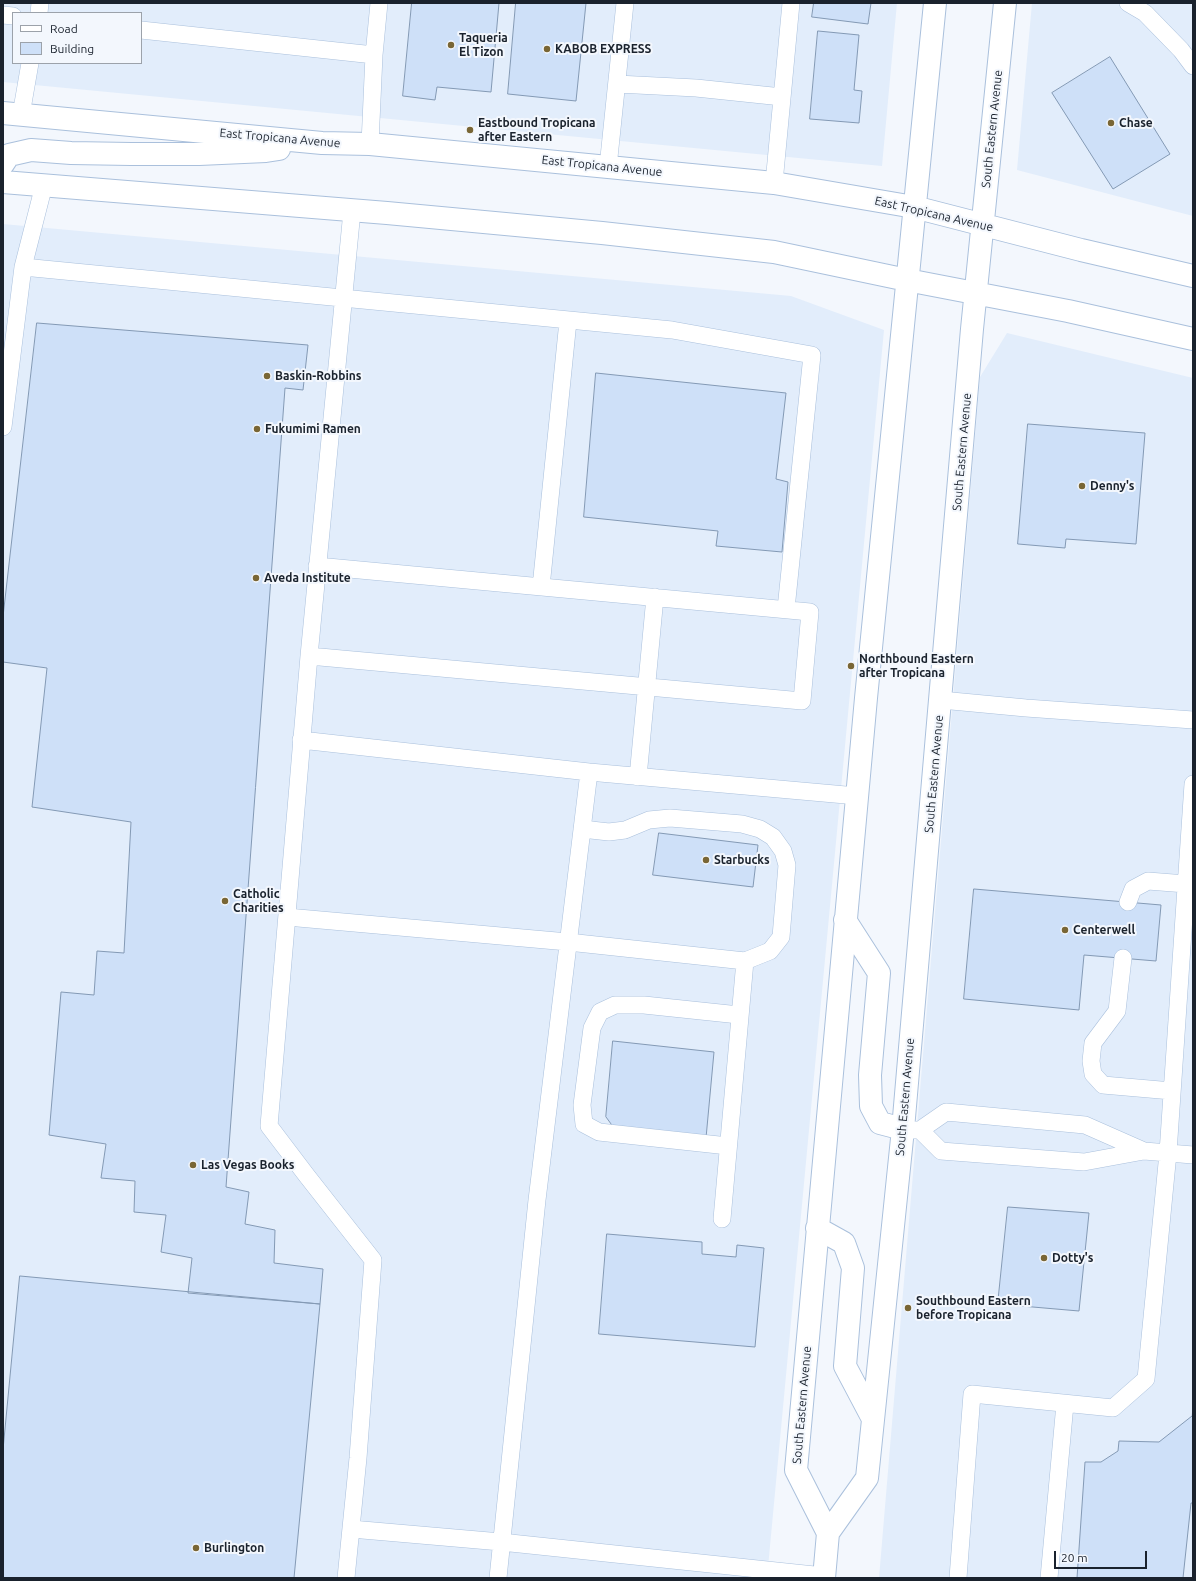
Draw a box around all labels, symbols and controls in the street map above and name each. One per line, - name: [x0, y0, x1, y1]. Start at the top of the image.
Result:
- legend: [12, 12, 142, 64]
- text: Road: [50, 22, 78, 35]
- place label: Taqueria El Tizon: [459, 31, 508, 59]
- marker: Taqueria El Tizon: [446, 40, 456, 50]
- text: Building: [50, 42, 94, 55]
- place label: KABOB EXPRESS: [555, 42, 651, 56]
- marker: KABOB EXPRESS: [542, 44, 552, 54]
- street label: South Eastern Avenue: [979, 69, 1005, 189]
- place label: Eastbound Tropicana after Eastern: [478, 116, 596, 144]
- place label: Chase: [1119, 116, 1153, 130]
- marker: Chase: [1106, 118, 1116, 128]
- marker: Eastbound Tropicana after Eastern: [465, 125, 475, 135]
- street label: East Tropicana Avenue: [219, 126, 341, 150]
- street label: East Tropicana Avenue: [541, 153, 663, 179]
- street label: East Tropicana Avenue: [873, 193, 995, 235]
- place label: Baskin-Robbins: [275, 369, 361, 383]
- marker: Baskin-Robbins: [262, 371, 272, 381]
- street label: South Eastern Avenue: [950, 392, 974, 512]
- place label: Fukumimi Ramen: [265, 422, 361, 436]
- marker: Fukumimi Ramen: [252, 424, 262, 434]
- place label: Denny's: [1090, 479, 1135, 493]
- marker: Denny's: [1077, 481, 1087, 491]
- place label: Aveda Institute: [264, 571, 351, 585]
- marker: Aveda Institute: [251, 573, 261, 583]
- place label: Northbound Eastern after Tropicana: [859, 652, 974, 680]
- marker: Northbound Eastern after Tropicana: [846, 661, 856, 671]
- street label: South Eastern Avenue: [922, 714, 946, 834]
- place label: Starbucks: [714, 853, 770, 867]
- marker: Starbucks: [701, 855, 711, 865]
- place label: Catholic Charities: [233, 887, 284, 915]
- marker: Catholic Charities: [220, 896, 230, 906]
- place label: Centerwell: [1073, 923, 1135, 937]
- marker: Centerwell: [1060, 925, 1070, 935]
- street label: South Eastern Avenue: [893, 1037, 917, 1157]
- place label: Las Vegas Books: [201, 1158, 294, 1172]
- marker: Las Vegas Books: [188, 1160, 198, 1170]
- place label: Dotty's: [1052, 1251, 1093, 1265]
- marker: Dotty's: [1039, 1253, 1049, 1263]
- place label: Southbound Eastern before Tropicana: [916, 1294, 1031, 1322]
- marker: Southbound Eastern before Tropicana: [903, 1303, 913, 1313]
- street label: South Eastern Avenue: [790, 1345, 814, 1465]
- place label: Burlington: [204, 1541, 264, 1555]
- marker: Burlington: [191, 1543, 201, 1553]
- scale bar: [1056, 1543, 1149, 1569]
- text: 20 m: [1061, 1551, 1088, 1564]

